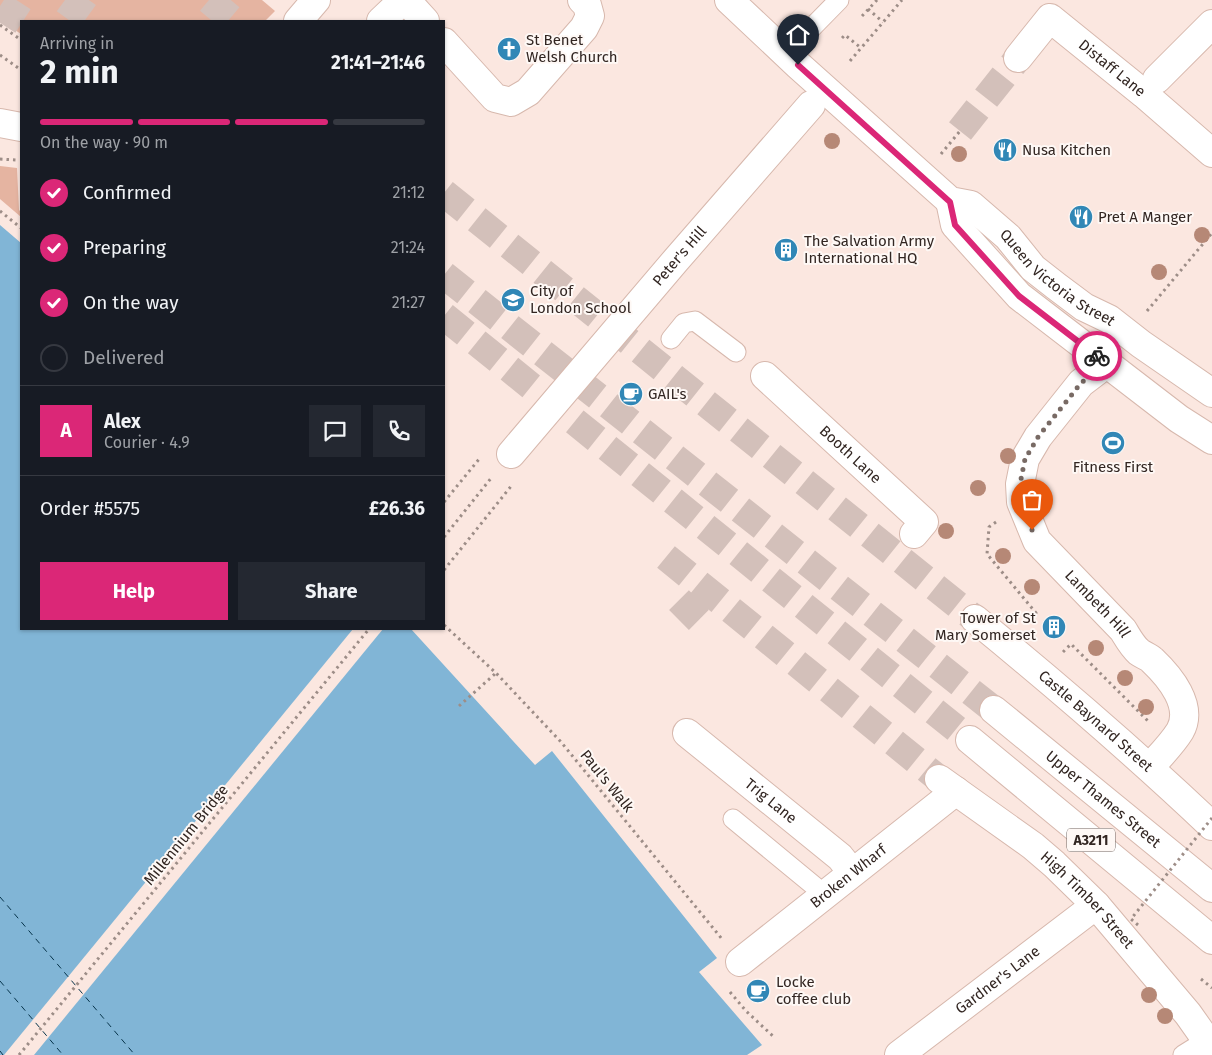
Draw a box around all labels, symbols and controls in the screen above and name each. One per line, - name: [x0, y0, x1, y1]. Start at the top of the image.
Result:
- pin: [777, 14, 819, 65]
- icon: home: [784, 21, 812, 49]
- place label: St Benet Welsh Church: [526, 31, 618, 66]
- text: Arriving in: [40, 34, 114, 53]
- church icon: St Benet Welsh Church: [496, 36, 522, 62]
- street label: Distaff Lane: [1075, 36, 1149, 101]
- text: 21:41–21:46: [331, 51, 425, 74]
- text: 2 min: [40, 53, 119, 91]
- text: On the way · 90 m: [40, 133, 168, 152]
- restaurant icon: Nusa Kitchen: [992, 137, 1018, 163]
- place label: Nusa Kitchen: [1022, 141, 1111, 159]
- icon: check: [40, 179, 68, 207]
- text: Confirmed: [83, 181, 172, 204]
- text: 21:12: [393, 183, 425, 202]
- restaurant icon: Pret A Manger: [1068, 204, 1094, 230]
- place label: Pret A Manger: [1098, 208, 1192, 226]
- street label: Peter's Hill: [649, 222, 711, 290]
- street label: Queen Victoria Street: [996, 225, 1119, 330]
- place label: The Salvation Army International HQ: [804, 232, 935, 267]
- icon: check: [40, 234, 68, 262]
- text: Preparing: [83, 236, 166, 259]
- building icon: The Salvation Army International HQ: [773, 237, 799, 263]
- text: 21:24: [391, 238, 425, 257]
- place label: City of London School: [530, 282, 632, 317]
- school or university icon: City of London School: [500, 287, 526, 313]
- icon: check: [40, 289, 68, 317]
- text: On the way: [83, 291, 179, 314]
- text: 21:27: [392, 293, 425, 312]
- courier: [1072, 331, 1122, 381]
- icon: bike: [1083, 342, 1111, 370]
- text: Delivered: [83, 346, 165, 369]
- cafe icon: GAIL's: [618, 381, 644, 407]
- place label: GAIL's: [648, 385, 687, 403]
- button: chat: [309, 405, 361, 457]
- button: phone: [373, 405, 425, 457]
- text: Alex: [104, 410, 141, 433]
- text: A: [60, 419, 72, 442]
- street label: Booth Lane: [816, 422, 885, 487]
- sports icon: Fitness First: [1100, 430, 1126, 456]
- text: Courier · 4.9: [104, 433, 190, 452]
- place label: Fitness First: [1073, 458, 1154, 476]
- pin: [1011, 479, 1053, 530]
- icon: bag: [1018, 486, 1046, 514]
- text: Order #5575: [40, 497, 140, 520]
- text: £26.36: [369, 497, 425, 520]
- button: Help: [40, 562, 228, 620]
- button: Share: [238, 562, 425, 620]
- street label: Lambeth Hill: [1061, 566, 1135, 641]
- place label: Tower of St Mary Somerset: [935, 609, 1037, 644]
- building icon: Tower of St Mary Somerset: [1041, 614, 1067, 640]
- street label: Castle Baynard Street: [1035, 667, 1157, 776]
- street label: Paul's Walk: [576, 746, 638, 816]
- street label: Upper Thames Street: [1042, 747, 1165, 852]
- street label: Trig Lane: [741, 775, 801, 827]
- street label: Millennium Bridge: [140, 781, 232, 889]
- road number: A3211: [1067, 828, 1115, 852]
- street label: Broken Wharf: [807, 840, 891, 912]
- street label: High Timber Street: [1037, 847, 1138, 952]
- street label: Gardner's Lane: [952, 942, 1043, 1018]
- place label: Locke coffee club: [776, 973, 851, 1008]
- cafe icon: Locke coffee club: [745, 978, 771, 1004]

